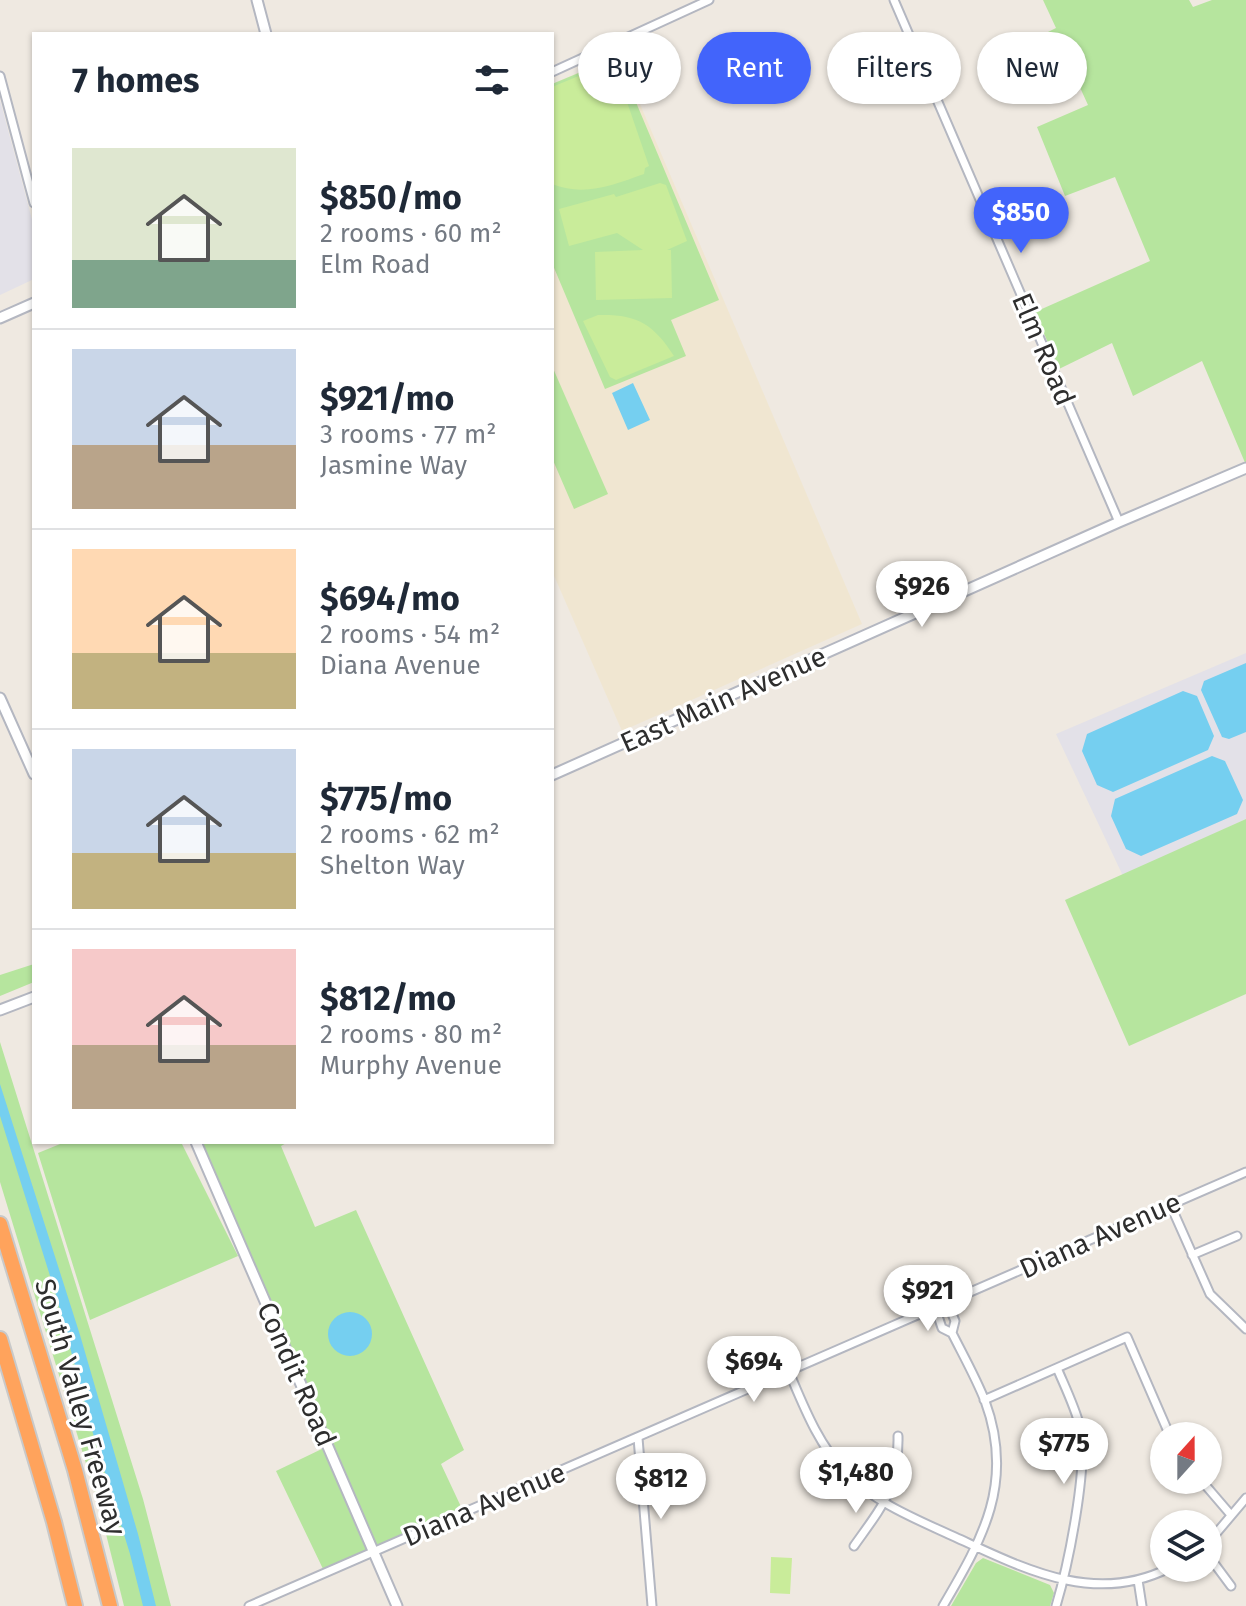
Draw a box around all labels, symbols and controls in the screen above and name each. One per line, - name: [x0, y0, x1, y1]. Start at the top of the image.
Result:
- chip: Buy: [578, 32, 681, 104]
- chip: Rent: [697, 32, 811, 104]
- chip: Filters: [827, 32, 961, 104]
- chip: New: [977, 32, 1087, 104]
- icon: filters: [470, 58, 514, 102]
- text: 7 homes: [72, 60, 199, 101]
- text: $850/mo: [320, 177, 462, 218]
- icon: home: [136, 180, 232, 276]
- pin: $850: [974, 187, 1068, 255]
- text: $850: [992, 197, 1050, 228]
- text: 2 rooms · 60 m²: [320, 218, 502, 249]
- text: Elm Road: [320, 249, 430, 280]
- street label: Elm Road: [1005, 288, 1082, 410]
- text: $921/mo: [320, 378, 454, 419]
- icon: home: [136, 381, 232, 477]
- text: 3 rooms · 77 m²: [320, 419, 496, 450]
- text: Jasmine Way: [320, 450, 467, 481]
- pin: $926: [875, 561, 969, 629]
- text: $926: [894, 571, 950, 602]
- text: $694/mo: [320, 578, 460, 619]
- icon: home: [136, 581, 232, 677]
- text: 2 rooms · 54 m²: [320, 619, 500, 650]
- street label: East Main Avenue: [615, 639, 831, 760]
- text: Diana Avenue: [320, 650, 481, 681]
- text: $775/mo: [320, 778, 452, 819]
- icon: home: [136, 781, 232, 877]
- text: 2 rooms · 62 m²: [320, 819, 500, 850]
- text: Shelton Way: [320, 850, 465, 881]
- text: $812/mo: [320, 978, 456, 1019]
- icon: home: [136, 981, 232, 1077]
- text: 2 rooms · 80 m²: [320, 1019, 502, 1050]
- text: Murphy Avenue: [320, 1050, 502, 1081]
- street label: Diana Avenue: [1014, 1185, 1186, 1286]
- pin: $921: [881, 1265, 975, 1333]
- street label: South Valley Freeway: [28, 1275, 133, 1539]
- text: $921: [902, 1275, 954, 1306]
- street label: Condit Road: [250, 1297, 343, 1452]
- pin: $694: [707, 1336, 801, 1404]
- text: $694: [725, 1346, 783, 1377]
- pin: $775: [1017, 1418, 1111, 1486]
- north arrow: [1150, 1422, 1222, 1494]
- map controls: [1150, 1422, 1222, 1582]
- text: $775: [1038, 1428, 1090, 1459]
- pin: $1,480: [791, 1447, 921, 1515]
- pin: $812: [614, 1453, 708, 1521]
- street label: Diana Avenue: [398, 1455, 570, 1553]
- text: $1,480: [818, 1457, 894, 1488]
- text: $812: [634, 1463, 688, 1494]
- button: layers: [1150, 1510, 1222, 1582]

